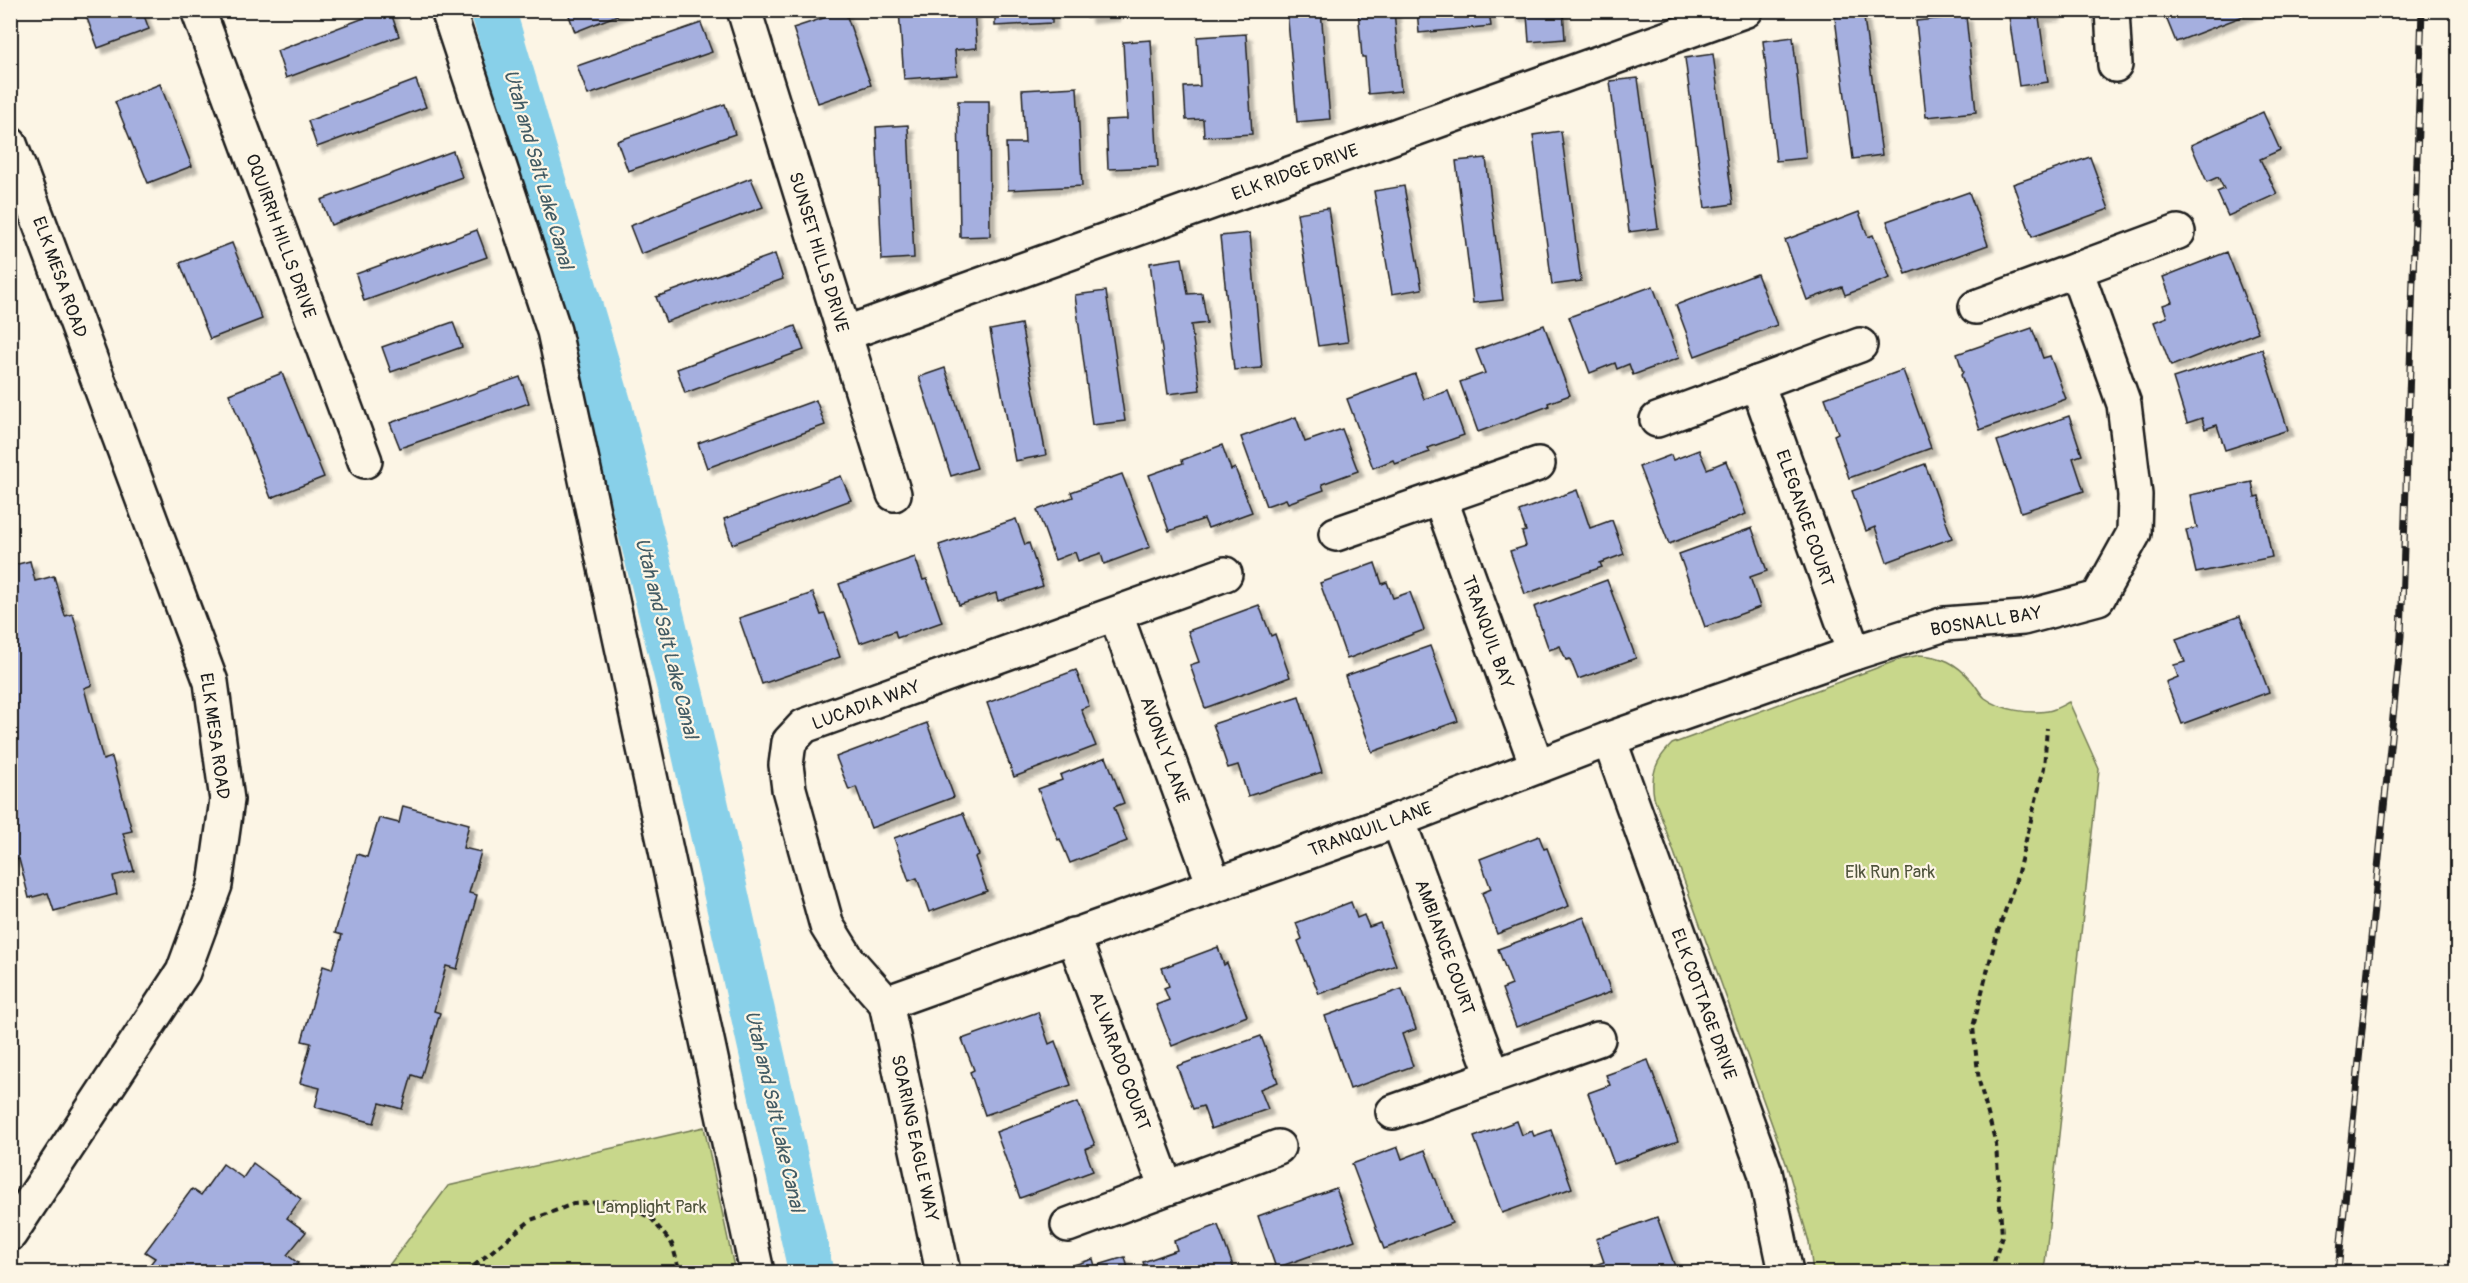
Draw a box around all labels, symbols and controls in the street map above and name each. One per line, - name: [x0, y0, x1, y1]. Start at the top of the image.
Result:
- water label: Utah and Salt Lake Canal: [498, 67, 580, 274]
- street label: ELK RIDGE DRIVE: [1229, 139, 1362, 206]
- street label: OQUIRRH HILLS DRIVE: [240, 151, 321, 322]
- street label: SUNSET HILLS DRIVE: [783, 169, 854, 335]
- street label: ELK MESA ROAD: [27, 213, 92, 341]
- street label: ELEGANCE COURT: [1770, 447, 1839, 590]
- water label: Utah and Salt Lake Canal: [629, 535, 704, 743]
- street label: TRANQUIL BAY: [1456, 572, 1519, 692]
- street label: BOSNALL BAY: [1929, 601, 2044, 642]
- street label: ELK MESA ROAD: [194, 671, 235, 801]
- street label: LUCADIA WAY: [809, 675, 924, 736]
- street label: AVONLY LANE: [1135, 694, 1194, 807]
- street label: TRANQUIL LANE: [1305, 796, 1435, 862]
- park label: Elk Run Park: [1845, 861, 1936, 884]
- street label: AMBIANCE COURT: [1409, 876, 1480, 1018]
- street label: ELK COTTAGE DRIVE: [1665, 925, 1742, 1083]
- street label: ALVARADO COURT: [1084, 989, 1155, 1134]
- water label: Utah and Salt Lake Canal: [739, 1008, 810, 1217]
- street label: SOARING EAGLE WAY: [886, 1053, 944, 1224]
- park label: Lamplight Park: [596, 1196, 707, 1219]

